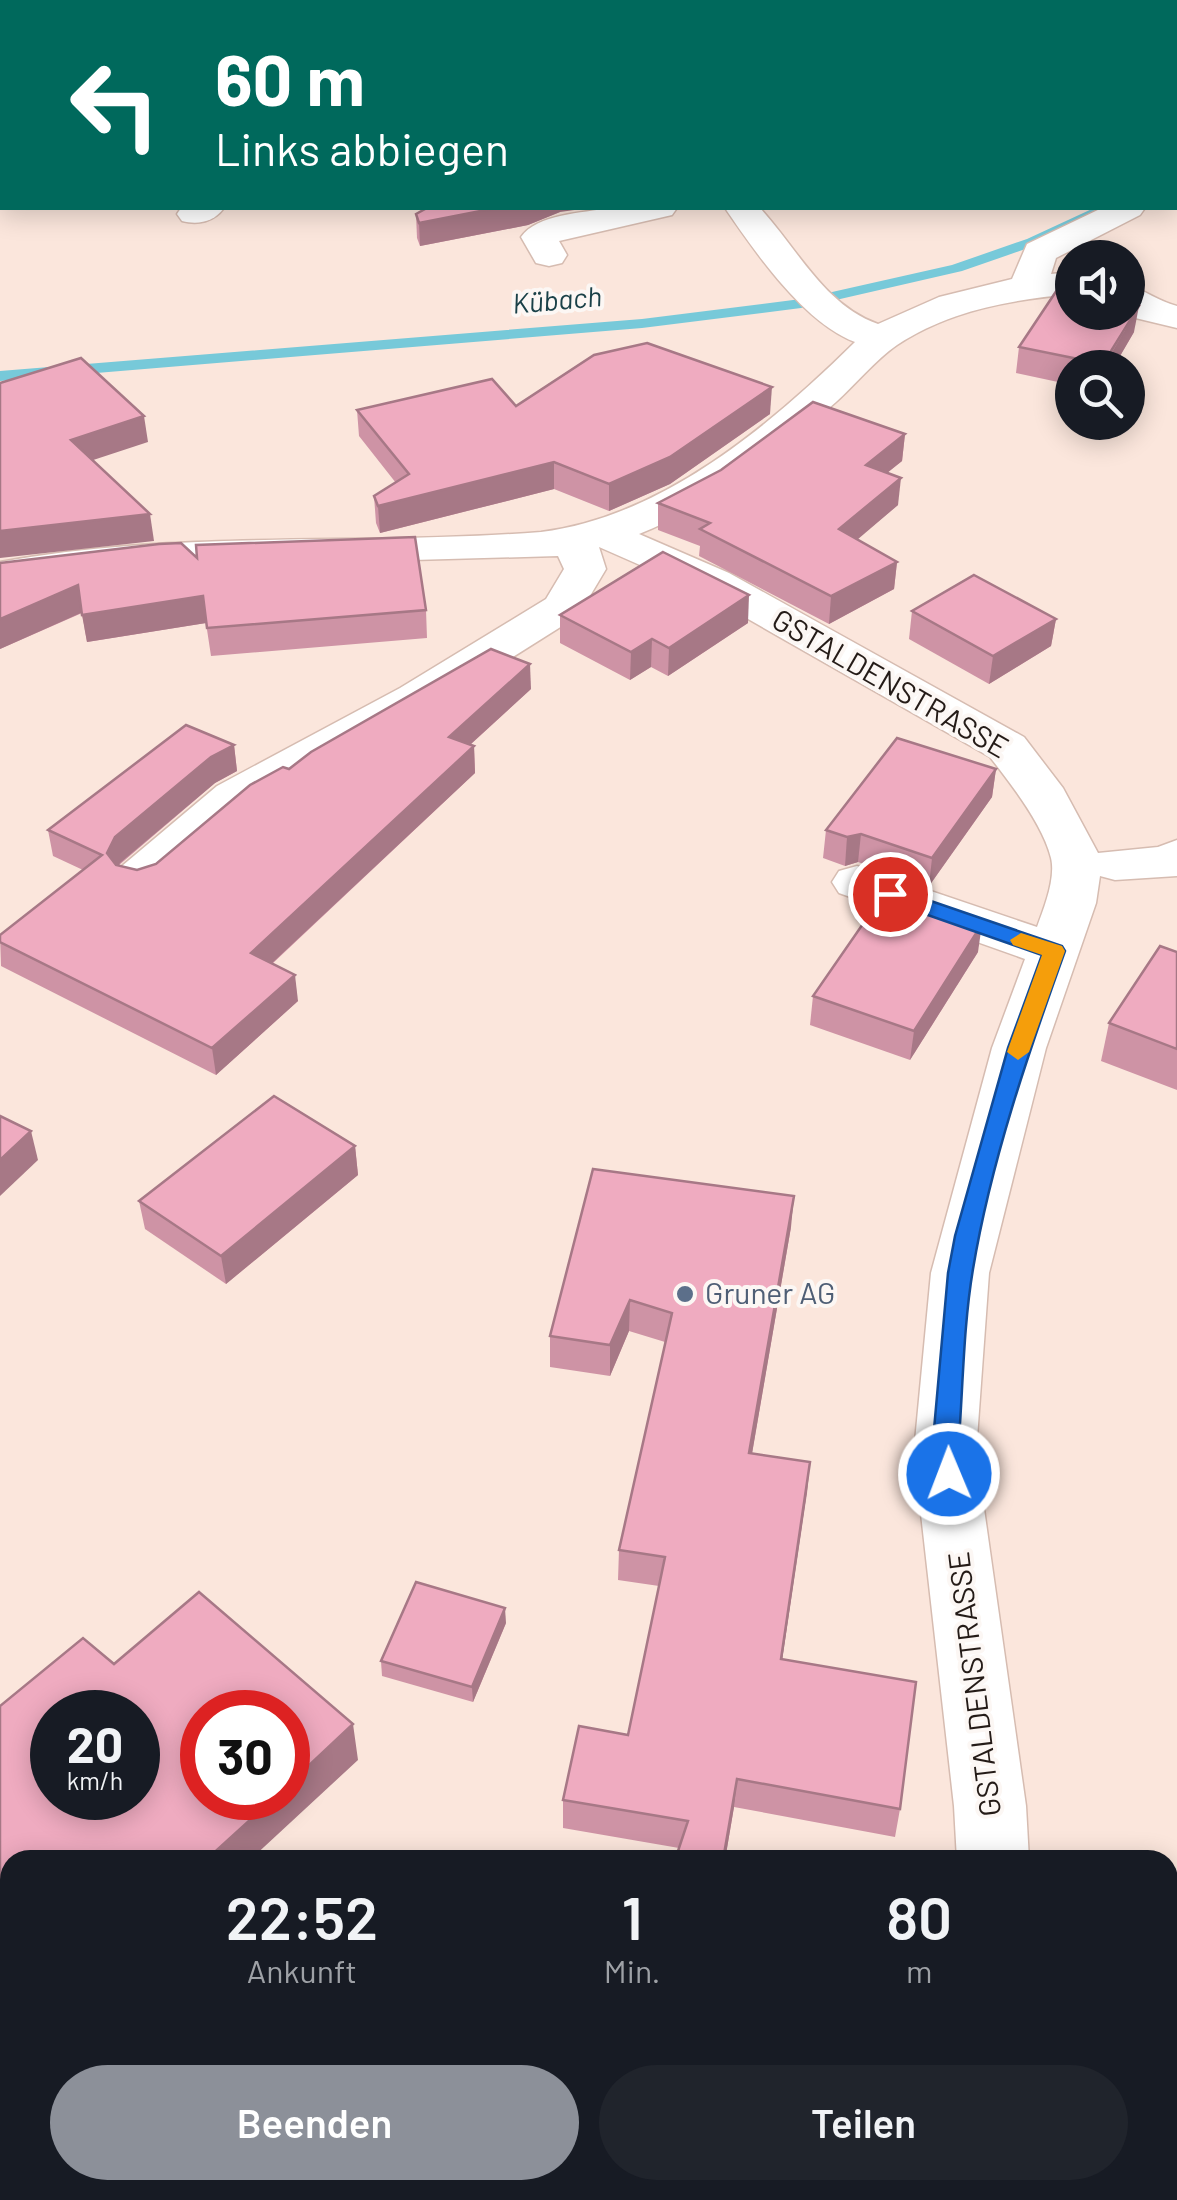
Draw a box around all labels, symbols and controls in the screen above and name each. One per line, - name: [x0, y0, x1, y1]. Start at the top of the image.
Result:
- text: 60 m: [215, 36, 365, 120]
- icon: left: [50, 40, 180, 170]
- text: Links abbiegen: [215, 121, 509, 175]
- map controls: [1055, 240, 1145, 440]
- button: sound: [1055, 240, 1145, 330]
- water label: Kübach: [511, 278, 603, 320]
- button: search: [1055, 350, 1145, 440]
- street label: GSTALDENSTRASSE: [767, 600, 1015, 765]
- pin: [848, 852, 933, 937]
- icon: arrive: [863, 867, 918, 922]
- place label: Gruner AG: [705, 1274, 836, 1310]
- marker: Gruner AG: [674, 1283, 696, 1305]
- position arrow: [897, 1422, 1001, 1526]
- street label: GSTALDENSTRASSE: [939, 1550, 1007, 1819]
- speed limit sign: 30: [180, 1690, 310, 1820]
- text: 20: [67, 1713, 123, 1773]
- text: km/h: [67, 1765, 123, 1795]
- text: 22:52: [226, 1880, 378, 1952]
- text: 1: [622, 1880, 643, 1952]
- text: 80: [886, 1880, 952, 1952]
- text: Ankunft: [247, 1951, 357, 1989]
- text: Min.: [604, 1951, 660, 1989]
- text: m: [906, 1951, 932, 1989]
- button: Beenden: [50, 2065, 579, 2180]
- button: Teilen: [599, 2065, 1128, 2180]

